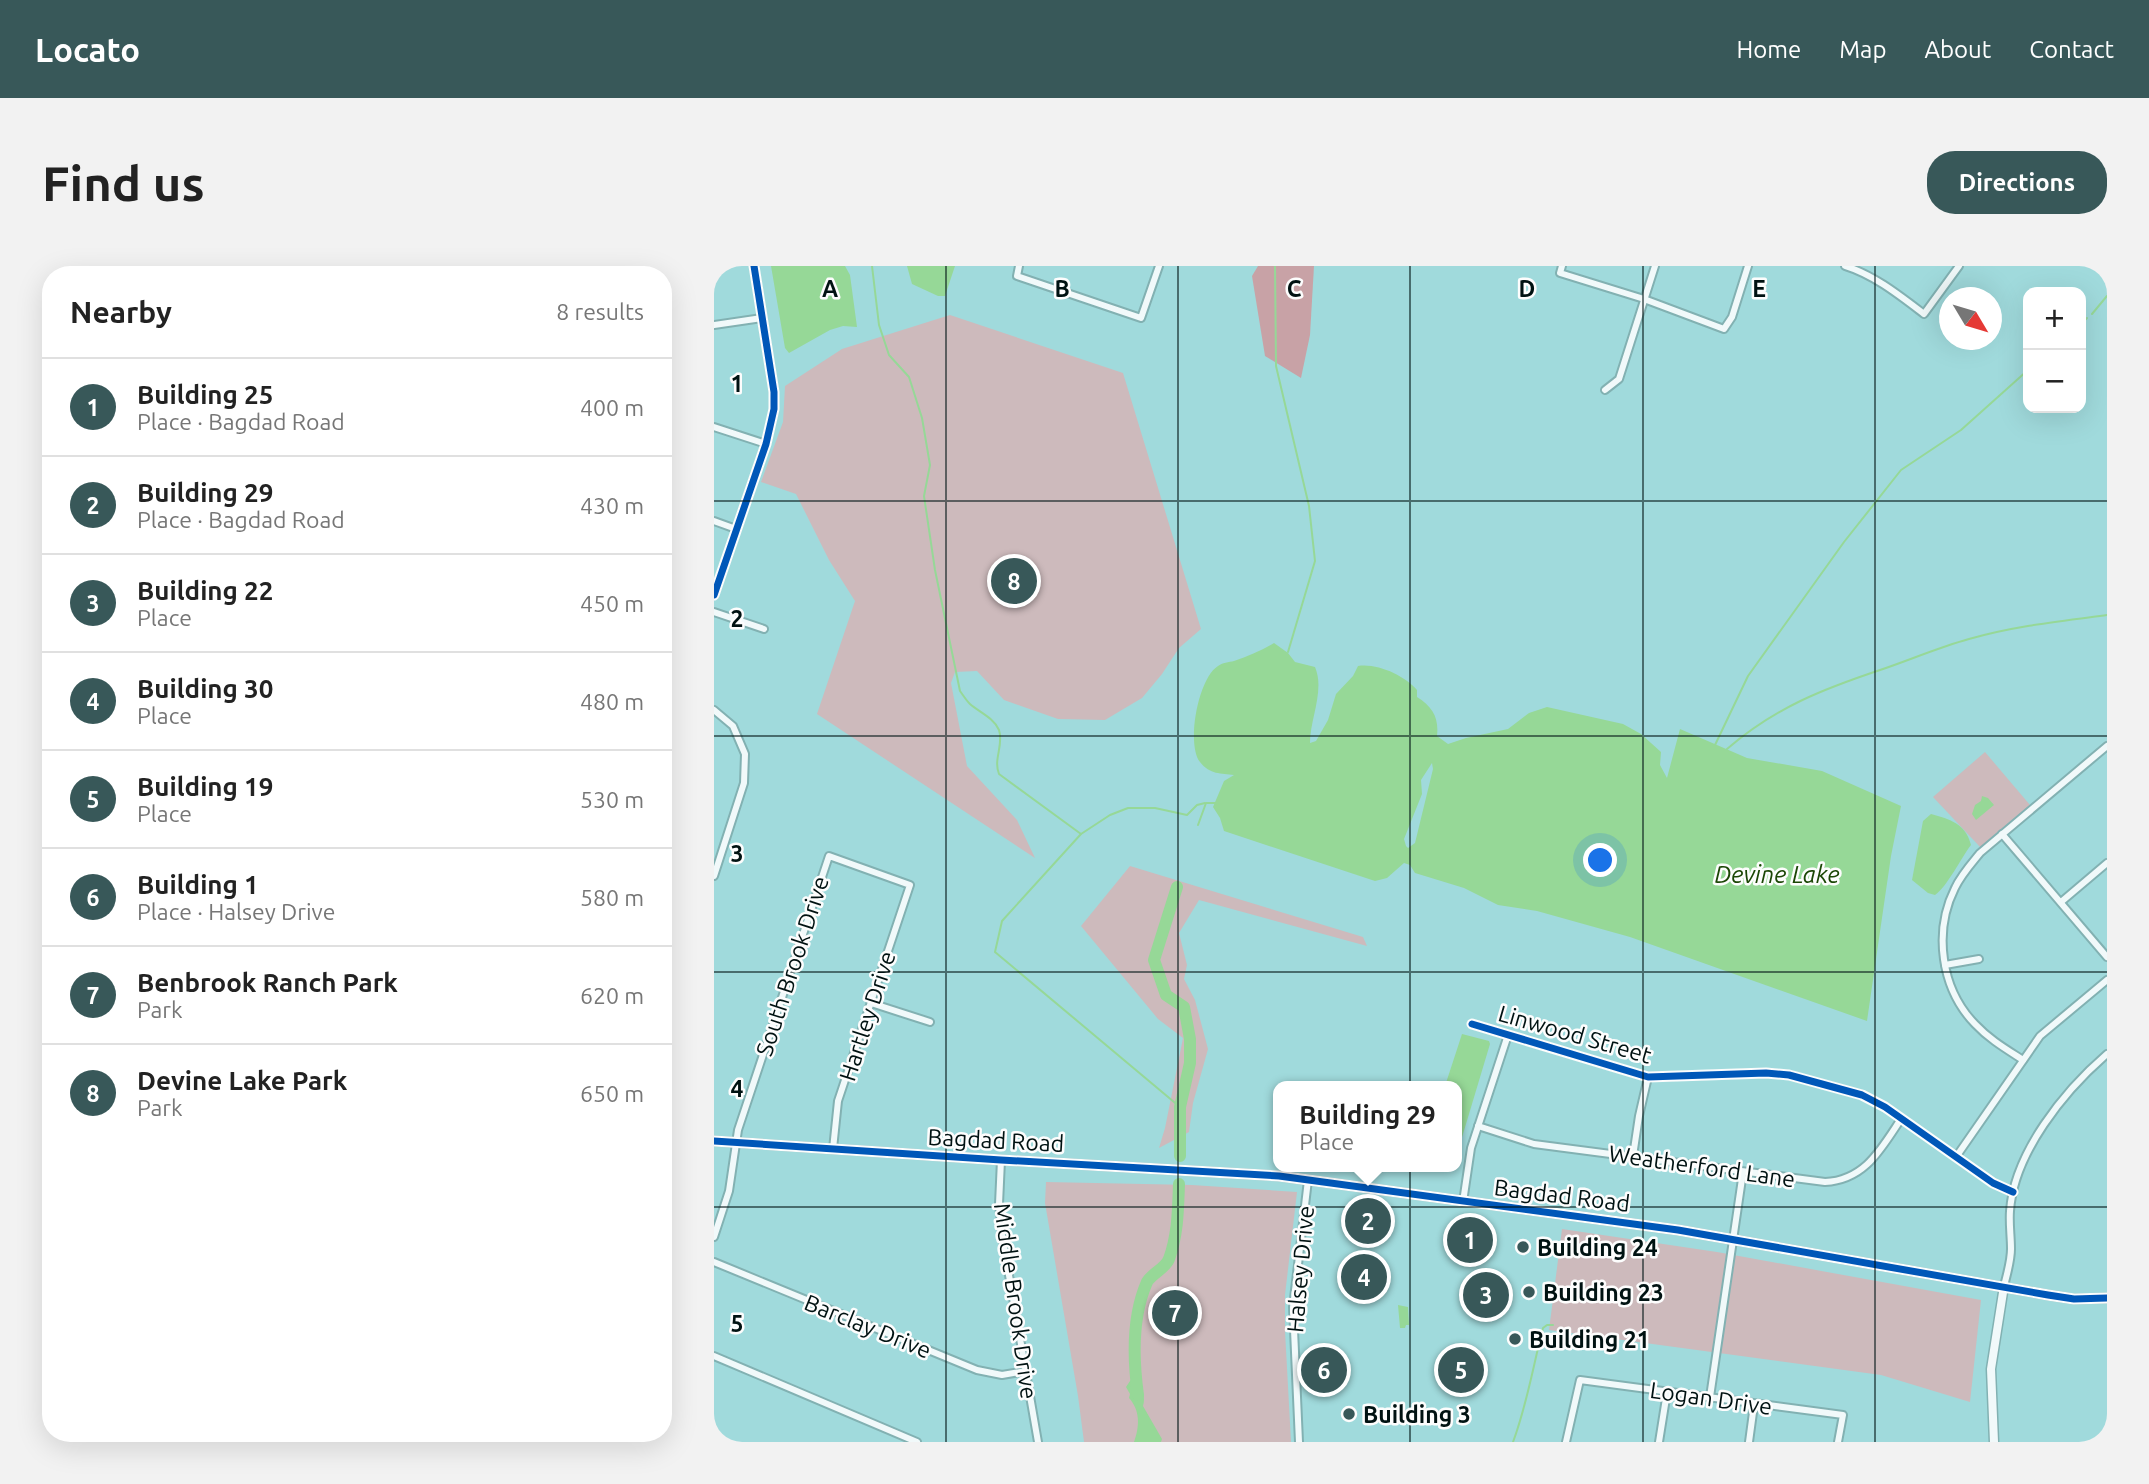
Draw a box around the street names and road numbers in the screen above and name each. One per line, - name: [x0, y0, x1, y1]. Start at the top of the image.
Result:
- street label: South Brook Drive: [751, 873, 833, 1059]
- street label: Hartley Drive: [834, 948, 900, 1084]
- street label: Linwood Street: [1496, 1000, 1654, 1068]
- street label: Bagdad Road: [927, 1124, 1065, 1156]
- street label: Weatherford Lane: [1607, 1141, 1797, 1191]
- street label: Bagdad Road: [1493, 1174, 1631, 1216]
- street label: Middle Brook Drive: [990, 1201, 1042, 1401]
- street label: Halsey Drive: [1282, 1205, 1318, 1333]
- street label: Barclay Drive: [801, 1289, 935, 1363]
- street label: Logan Drive: [1648, 1377, 1774, 1419]

